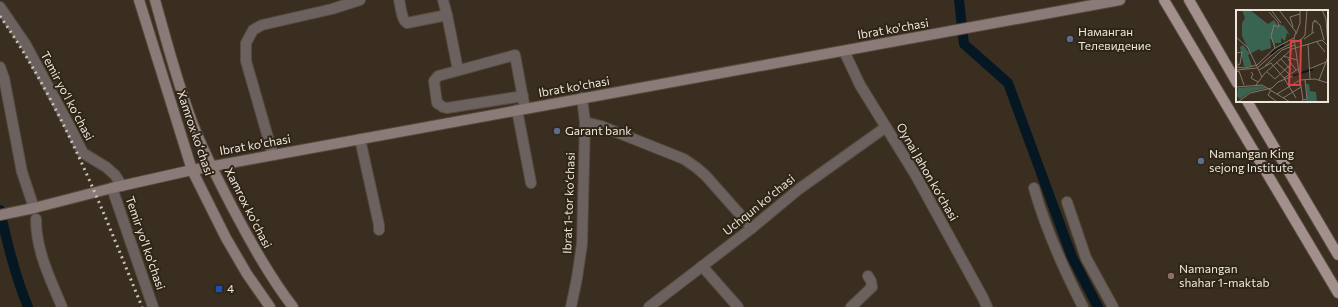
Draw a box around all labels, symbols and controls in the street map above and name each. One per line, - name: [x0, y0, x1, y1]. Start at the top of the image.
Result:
- inset map: [1236, 10, 1328, 102]
- street label: Ibrat ko'chasi: [856, 15, 930, 41]
- place label: Наманган Телевидение: [1078, 24, 1151, 52]
- marker: Наманган Телевидение: [1065, 34, 1075, 44]
- street label: Temir yoʻl koʻchasi: [39, 49, 97, 142]
- street label: Ibrat ko'chasi: [537, 73, 611, 99]
- street label: Xamrox koʻchasi: [175, 88, 217, 177]
- street label: Oynai Jahon ko‘chasi: [893, 120, 962, 223]
- place label: Garant bank: [565, 123, 632, 137]
- marker: Garant bank: [552, 126, 562, 136]
- street label: Ibrat ko'chasi: [218, 131, 292, 157]
- place label: Namangan King sejong Institute: [1209, 146, 1295, 174]
- street label: Ibrat 1-tor koʻchasi: [559, 152, 577, 254]
- marker: Namangan King sejong Institute: [1196, 156, 1206, 166]
- street label: Xamrox ko'chasi: [223, 165, 275, 250]
- street label: Uchqun koʻchasi: [720, 171, 797, 237]
- street label: Temir yo'l ko'chasi: [123, 194, 169, 291]
- place label: Namangan shahar 1-maktab: [1179, 261, 1270, 289]
- marker: Namangan shahar 1-maktab: [1166, 271, 1176, 281]
- place label: 4: [227, 281, 234, 295]
- marker: 4: [214, 284, 224, 294]

